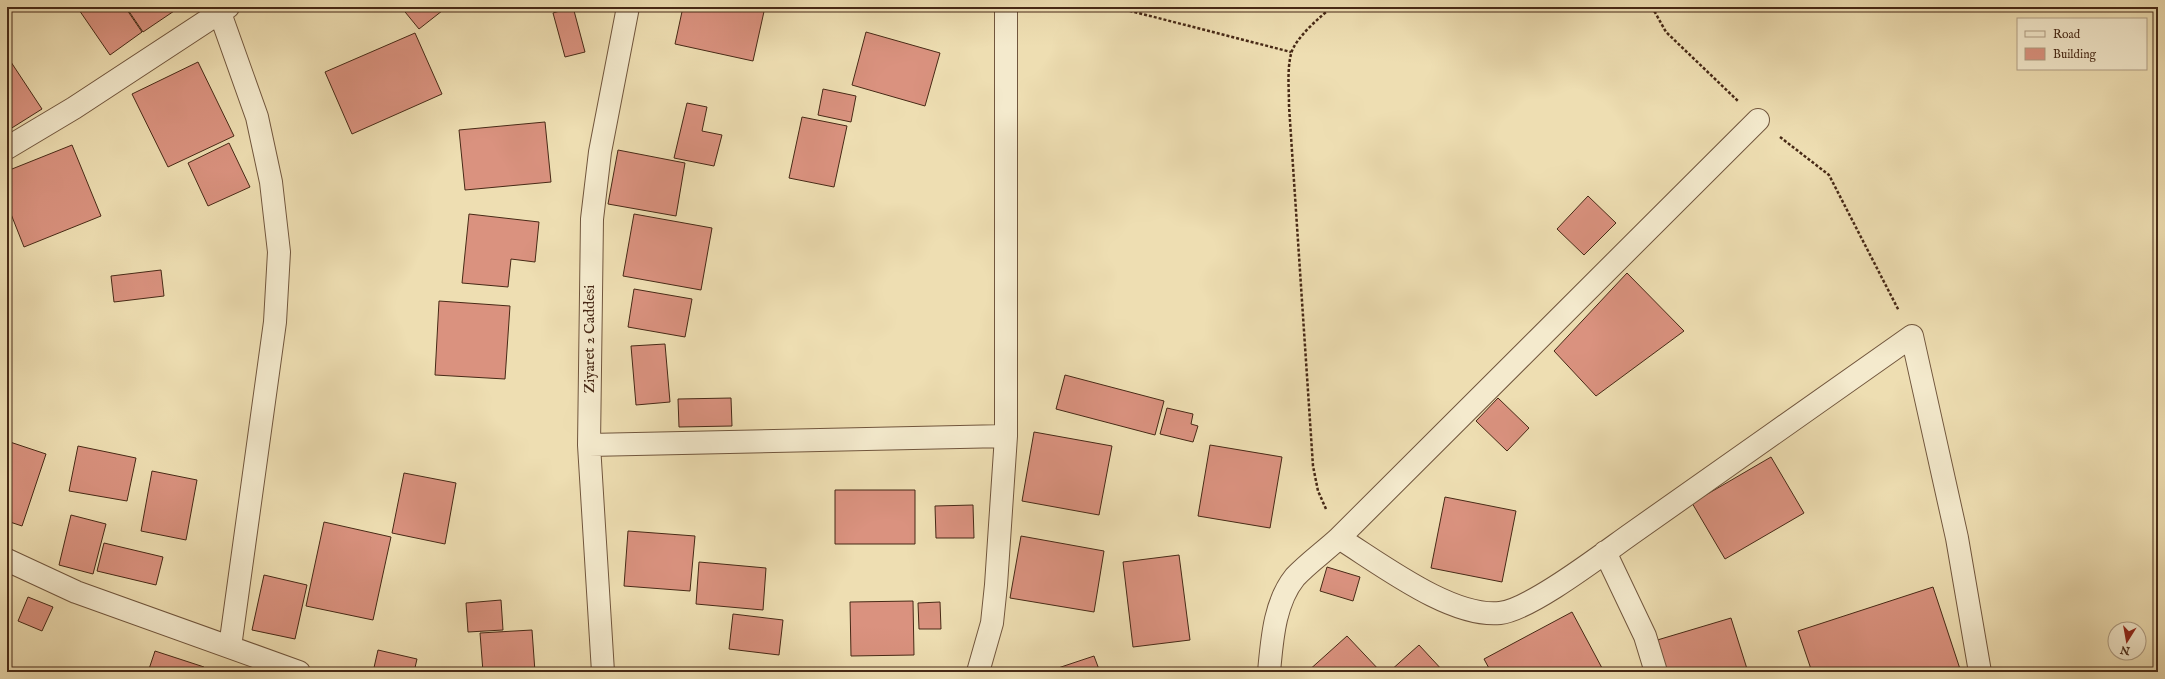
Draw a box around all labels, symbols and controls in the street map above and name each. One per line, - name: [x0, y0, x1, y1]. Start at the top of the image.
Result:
- legend: [2017, 18, 2147, 70]
- text: Road: [2053, 27, 2081, 42]
- text: Building: [2053, 47, 2097, 62]
- street label: Ziyaret 2 Caddesi: [580, 285, 599, 393]
- north arrow: [2107, 621, 2147, 661]
- text: N: [2119, 642, 2132, 658]

